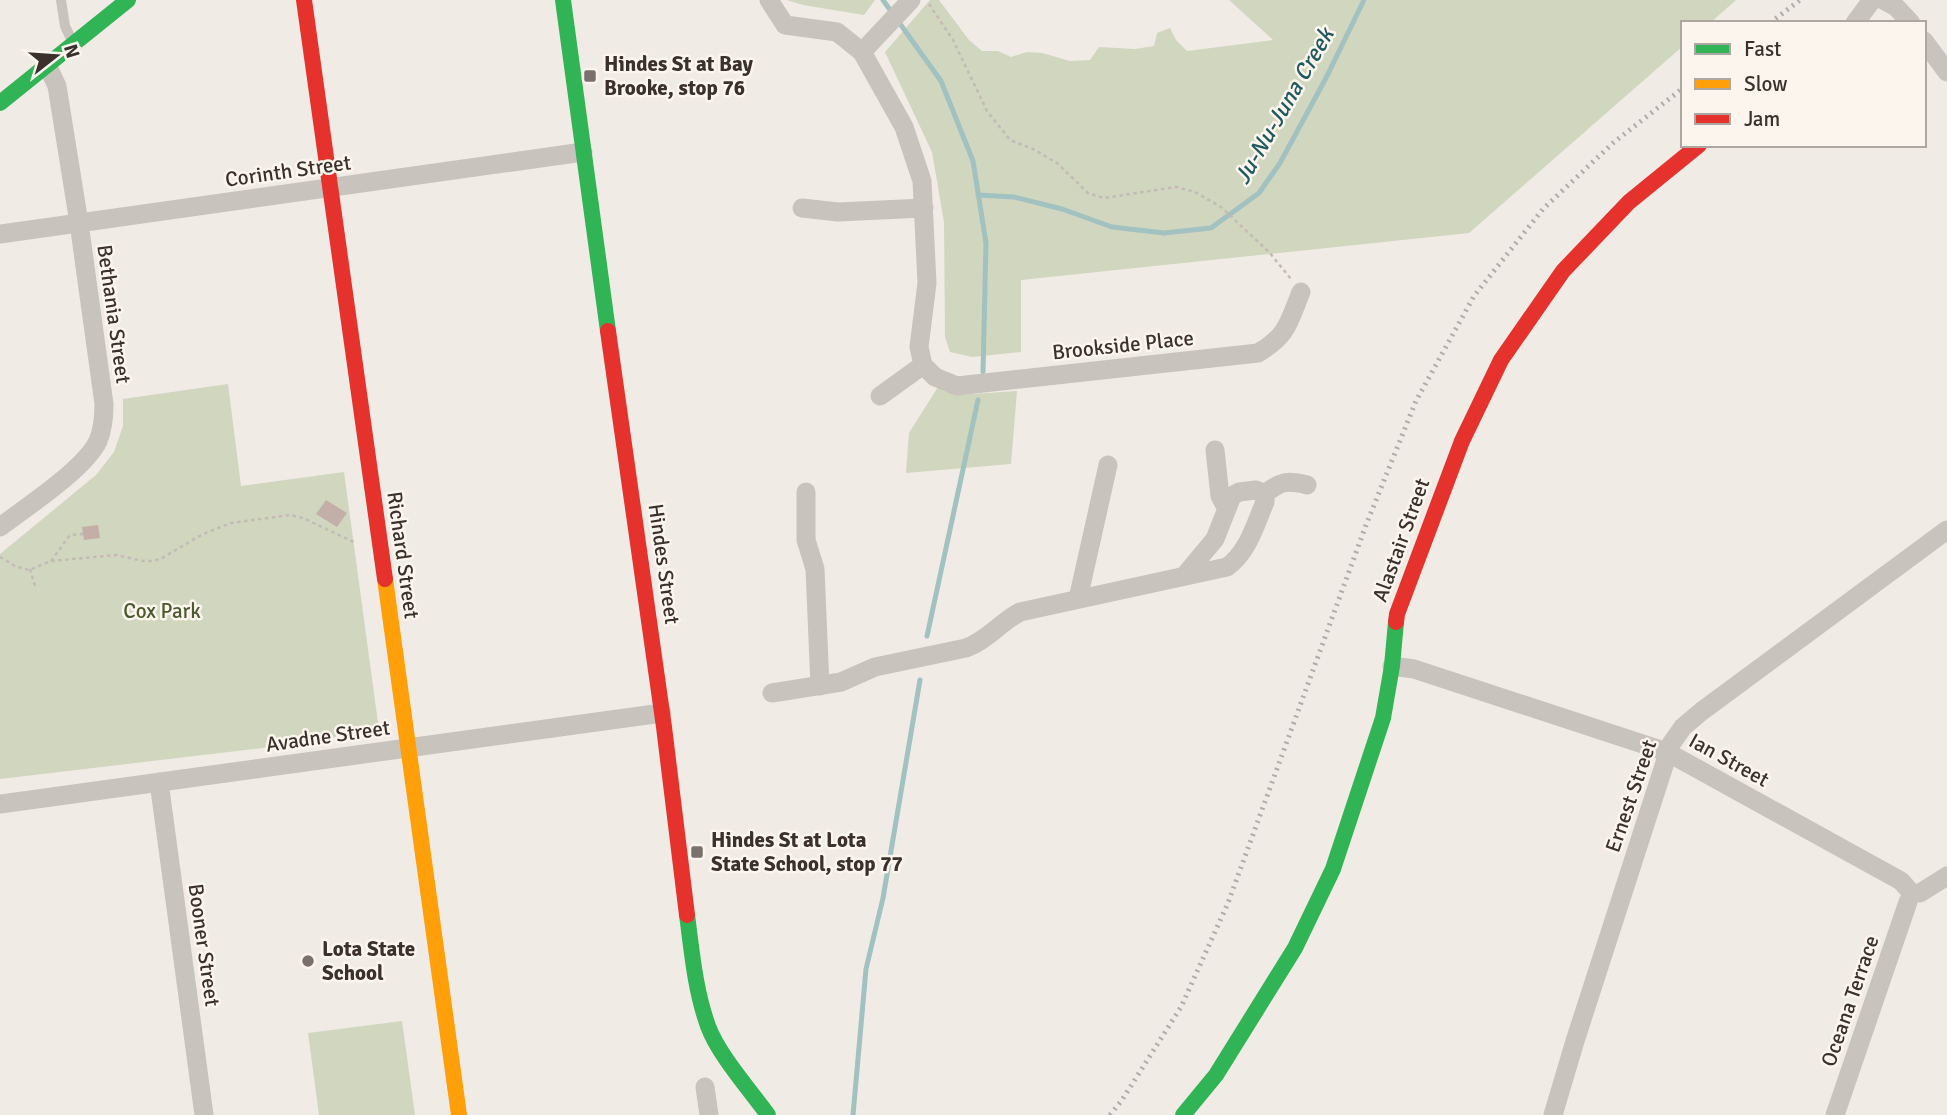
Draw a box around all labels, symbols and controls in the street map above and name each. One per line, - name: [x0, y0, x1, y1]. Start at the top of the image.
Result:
- north arrow: [21, 21, 91, 91]
- water label: Ju-Nu-Juna Creek: [1228, 21, 1342, 189]
- legend: [1681, 21, 1926, 147]
- text: Fast: [1744, 36, 1781, 62]
- text: N: [58, 41, 85, 61]
- place label: Hindes St at Bay Brooke, stop 76: [604, 51, 754, 101]
- marker: Hindes St at Bay Brooke, stop 76: [582, 68, 598, 84]
- text: Slow: [1744, 71, 1788, 97]
- text: Jam: [1744, 106, 1780, 132]
- street label: Corinth Street: [223, 149, 353, 193]
- street label: Bethania Street: [91, 243, 137, 385]
- street label: Brookside Place: [1051, 325, 1195, 365]
- street label: Alastair Street: [1367, 475, 1435, 605]
- street label: Richard Street: [381, 490, 425, 620]
- street label: Hindes Street: [643, 502, 685, 626]
- park label: Cox Park: [123, 598, 201, 624]
- street label: Avadne Street: [264, 714, 392, 758]
- street label: Ian Street: [1684, 727, 1774, 793]
- street label: Ernest Street: [1600, 736, 1662, 856]
- place label: Hindes St at Lota State School, stop 77: [711, 827, 903, 877]
- marker: Hindes St at Lota State School, stop 77: [689, 844, 705, 860]
- street label: Booner Street: [183, 882, 225, 1008]
- street label: Oceana Terrace: [1815, 932, 1885, 1070]
- place label: Lota State School: [322, 936, 415, 986]
- marker: Lota State School: [300, 953, 316, 969]

